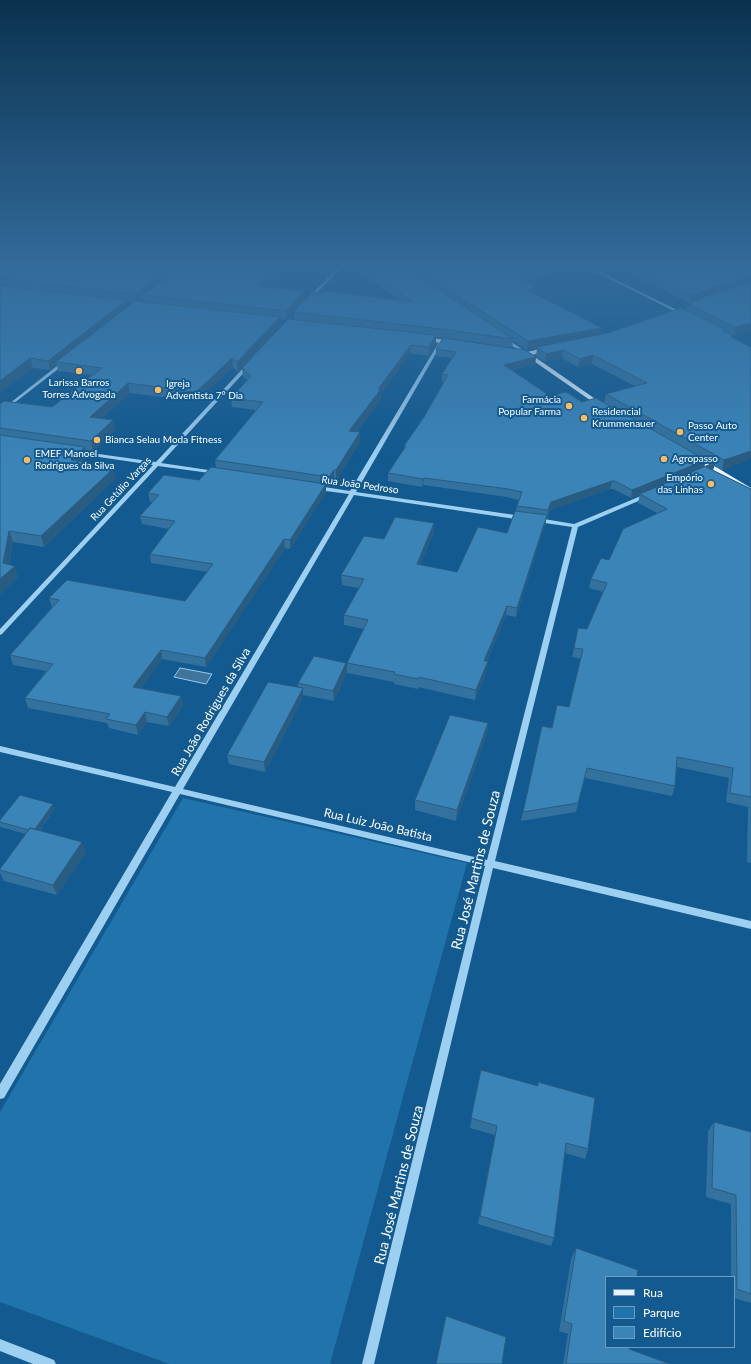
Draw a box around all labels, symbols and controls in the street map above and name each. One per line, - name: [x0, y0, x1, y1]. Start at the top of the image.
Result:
- marker: Larissa Barros Torres Advogada: [74, 366, 84, 376]
- place label: Larissa Barros Torres Advogada: [42, 377, 116, 400]
- place label: Igreja Adventista 7° Dia: [166, 378, 243, 402]
- marker: Igreja Adventista 7° Dia: [153, 385, 163, 395]
- place label: Farmácia Popular Farma: [498, 394, 561, 418]
- marker: Farmácia Popular Farma: [564, 401, 574, 411]
- place label: Residencial Krummenauer: [592, 406, 655, 430]
- marker: Residencial Krummenauer: [579, 413, 589, 423]
- place label: Passo Auto Center: [688, 420, 737, 444]
- marker: Passo Auto Center: [675, 427, 685, 437]
- place label: Bianca Selau Moda Fitness: [105, 434, 222, 446]
- marker: Bianca Selau Moda Fitness: [92, 435, 102, 445]
- place label: EMEF Manoel Rodrigues da Silva: [35, 448, 114, 472]
- place label: Agropasso: [672, 453, 718, 465]
- marker: Agropasso: [659, 454, 669, 464]
- marker: EMEF Manoel Rodrigues da Silva: [22, 455, 32, 465]
- street label: Rua Getúlio Vargas: [88, 455, 154, 523]
- place label: Empório das Linhas: [658, 472, 703, 496]
- street label: Rua João Pedroso: [321, 474, 399, 496]
- marker: Empório das Linhas: [706, 479, 716, 489]
- street label: Rua João Rodrigues da Silva: [168, 645, 254, 779]
- street label: Rua José Martins de Souza: [448, 789, 504, 951]
- street label: Rua Luiz João Batista: [322, 806, 434, 844]
- street label: Rua José Martins de Souza: [371, 1104, 427, 1266]
- legend: [605, 1276, 735, 1348]
- text: Rua: [643, 1285, 663, 1300]
- text: Parque: [643, 1305, 680, 1320]
- text: Edifício: [643, 1325, 682, 1340]

